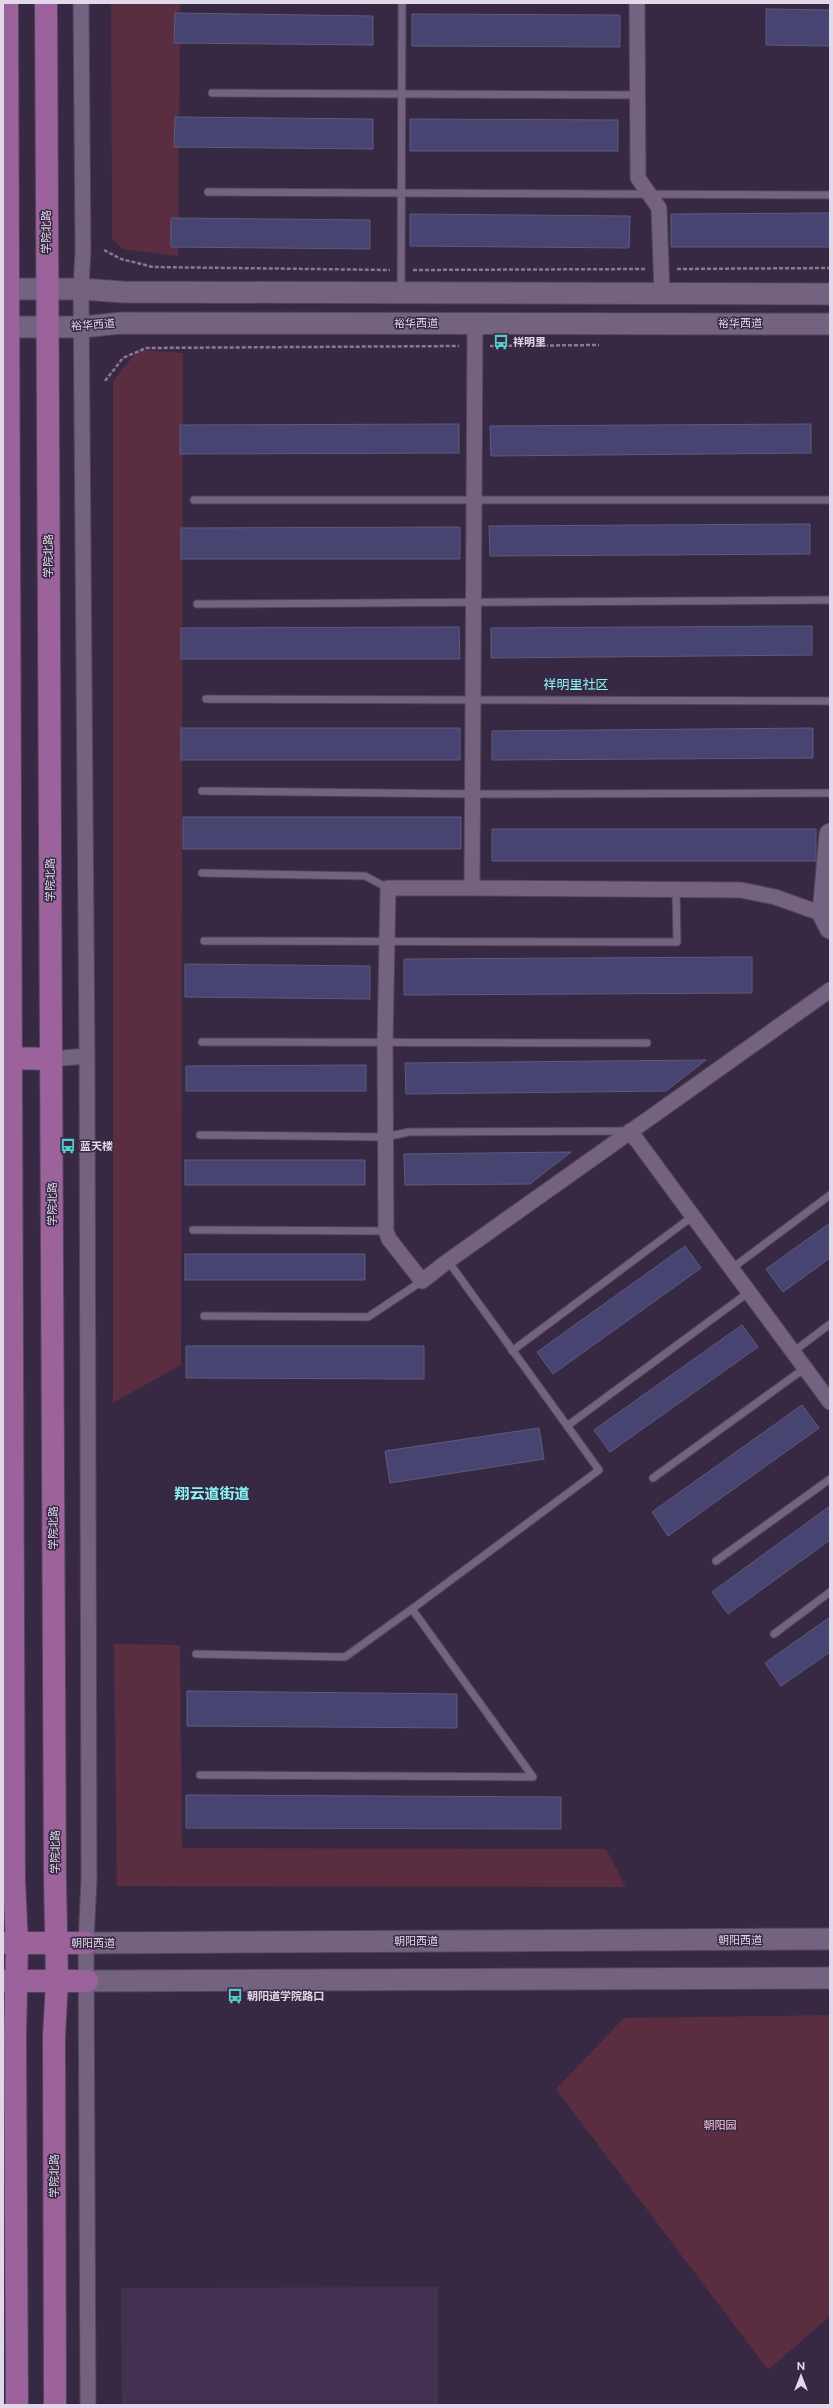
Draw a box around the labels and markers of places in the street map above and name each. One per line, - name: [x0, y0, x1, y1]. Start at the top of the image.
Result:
- bus stop icon: 祥明里: [492, 333, 510, 351]
- place label: 祥明里: [513, 336, 546, 349]
- bus stop icon: 蓝天楼: [59, 1137, 77, 1155]
- place label: 蓝天楼: [80, 1140, 113, 1153]
- bus stop icon: 朝阳道学院路口: [226, 1987, 244, 2005]
- place label: 朝阳道学院路口: [247, 1990, 324, 2003]

